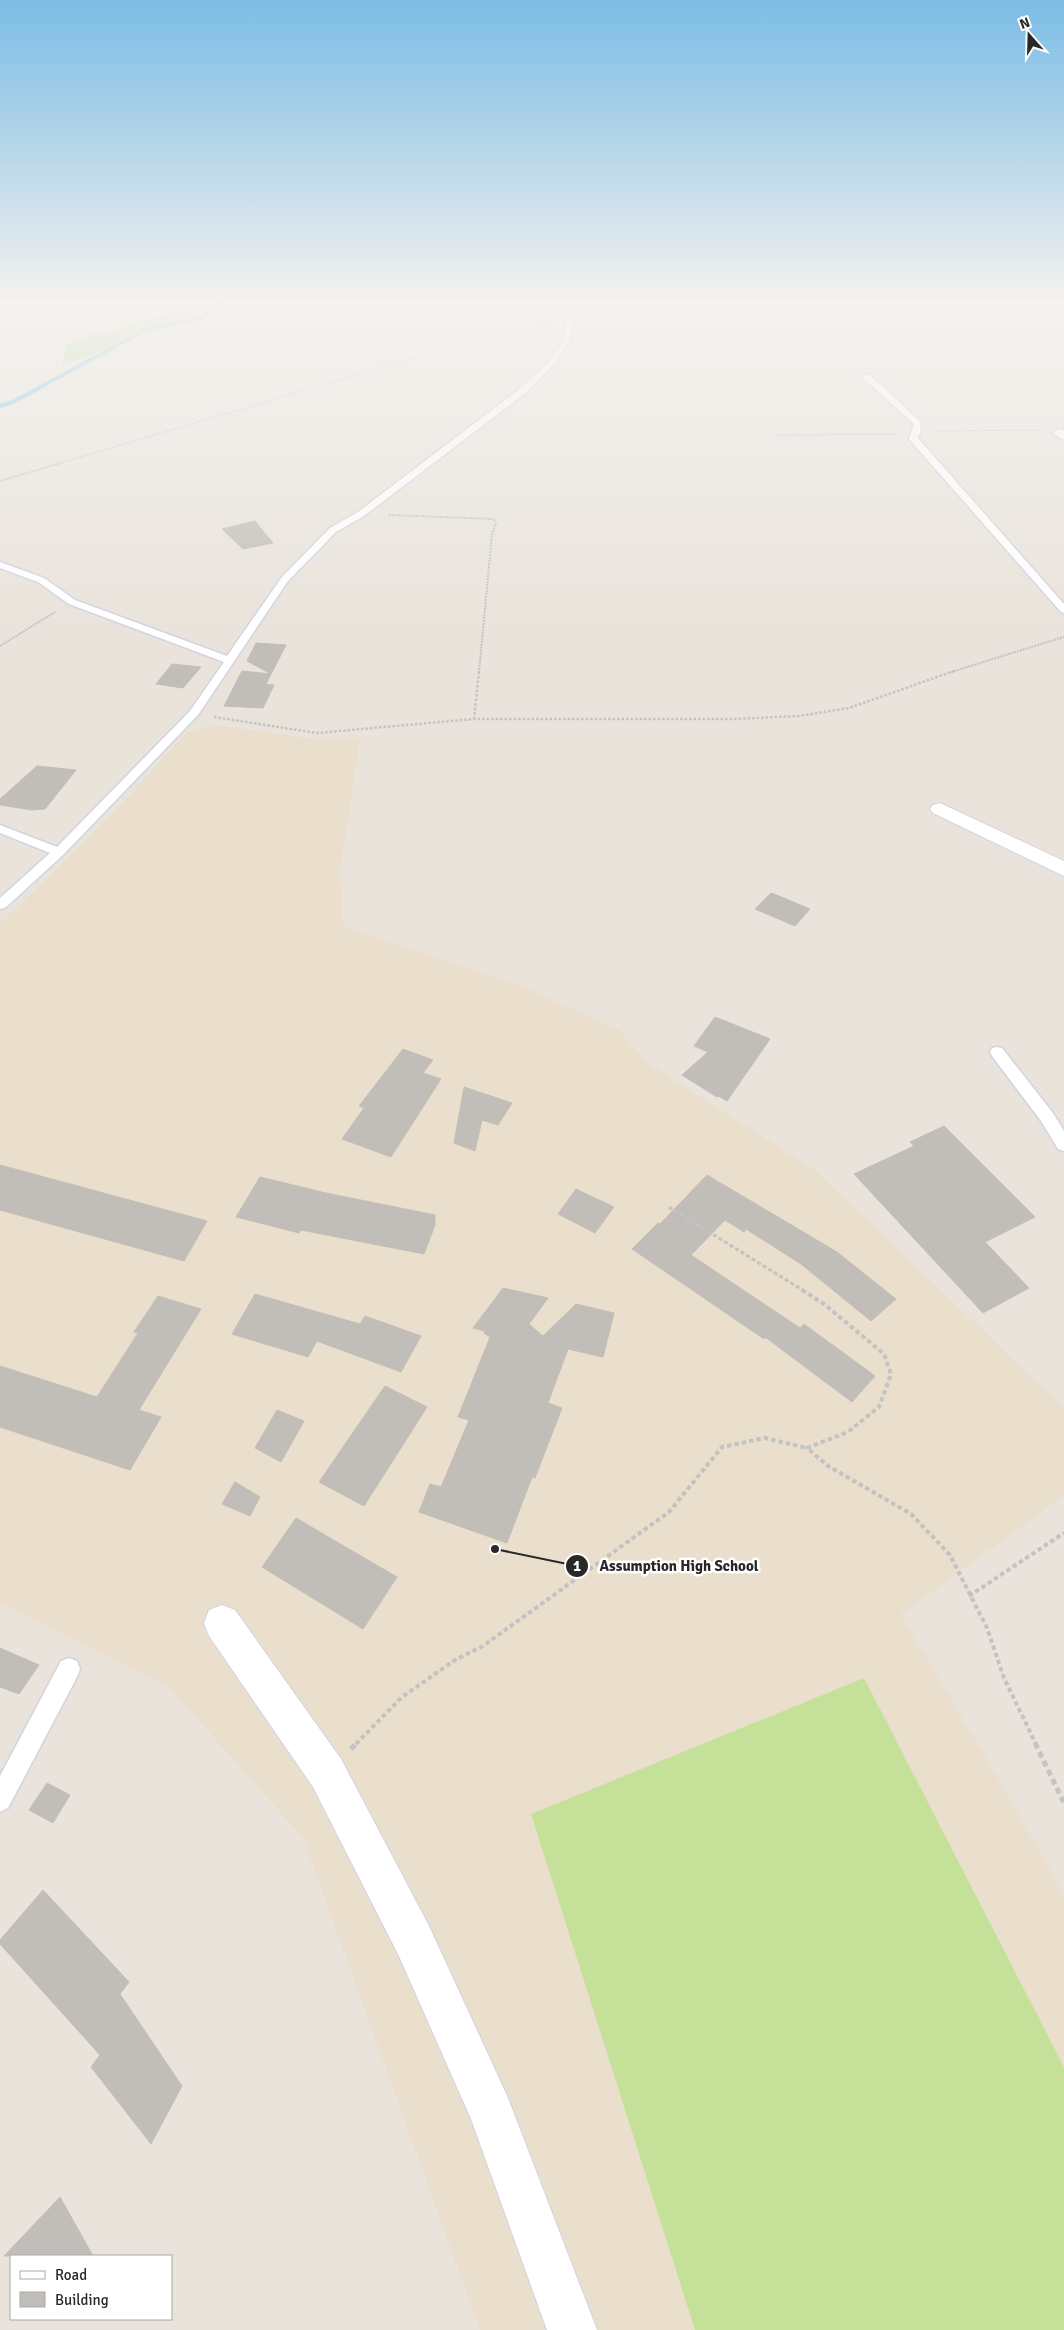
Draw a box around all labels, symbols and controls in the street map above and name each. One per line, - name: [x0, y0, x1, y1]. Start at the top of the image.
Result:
- north arrow: [1004, 10, 1054, 60]
- text: N: [1017, 14, 1032, 33]
- callout: Assumption High School: [565, 1551, 769, 1581]
- text: 1: [573, 1557, 581, 1575]
- text: Assumption High School: [600, 1557, 759, 1575]
- legend: [10, 2255, 172, 2320]
- text: Road: [55, 2266, 87, 2284]
- text: Building: [55, 2291, 109, 2309]

